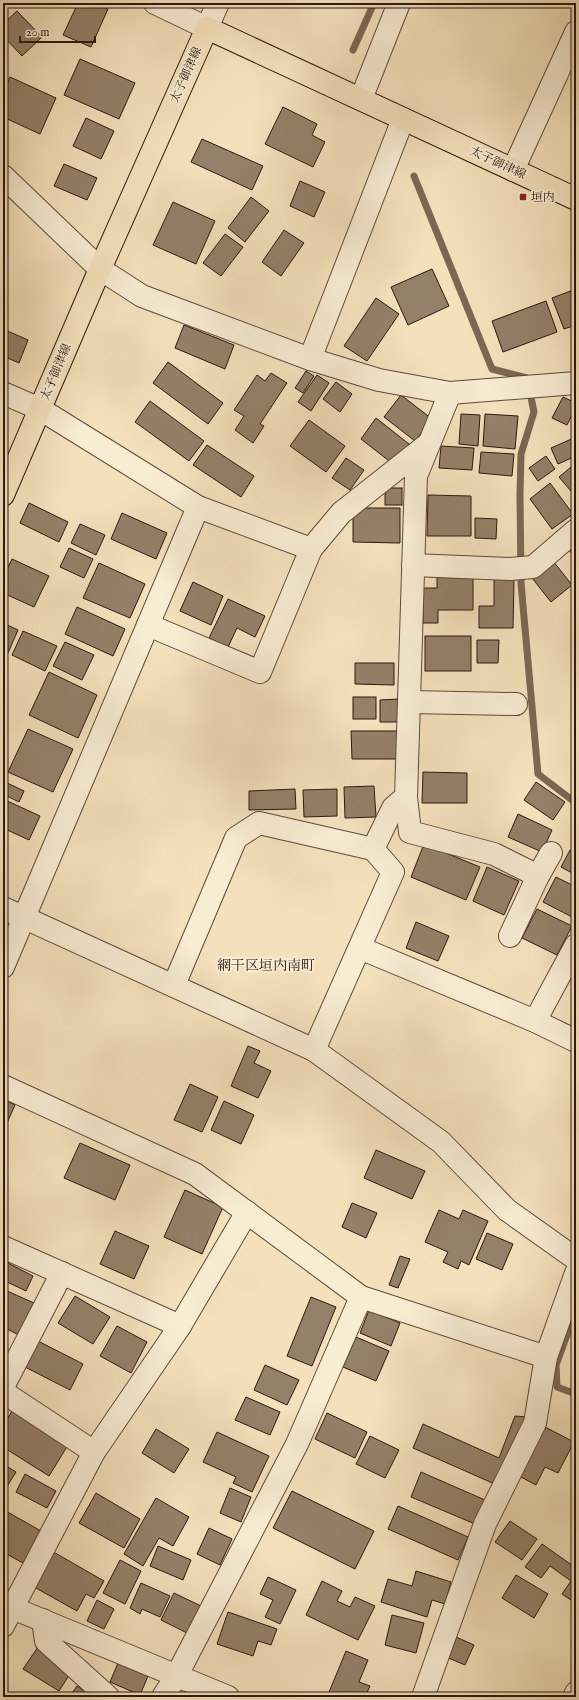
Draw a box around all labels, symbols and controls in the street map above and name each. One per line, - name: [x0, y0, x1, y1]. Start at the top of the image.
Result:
- scale bar: [20, 18, 95, 44]
- text: 20 m: [26, 25, 49, 40]
- street label: 太子御津線: [167, 45, 205, 105]
- street label: 太子御津線: [468, 144, 528, 182]
- place label: 垣内: [531, 190, 555, 205]
- marker: 垣内: [518, 192, 528, 202]
- street label: 太子御津線: [37, 341, 75, 403]
- district label: 網干区垣内南町: [217, 957, 315, 975]

